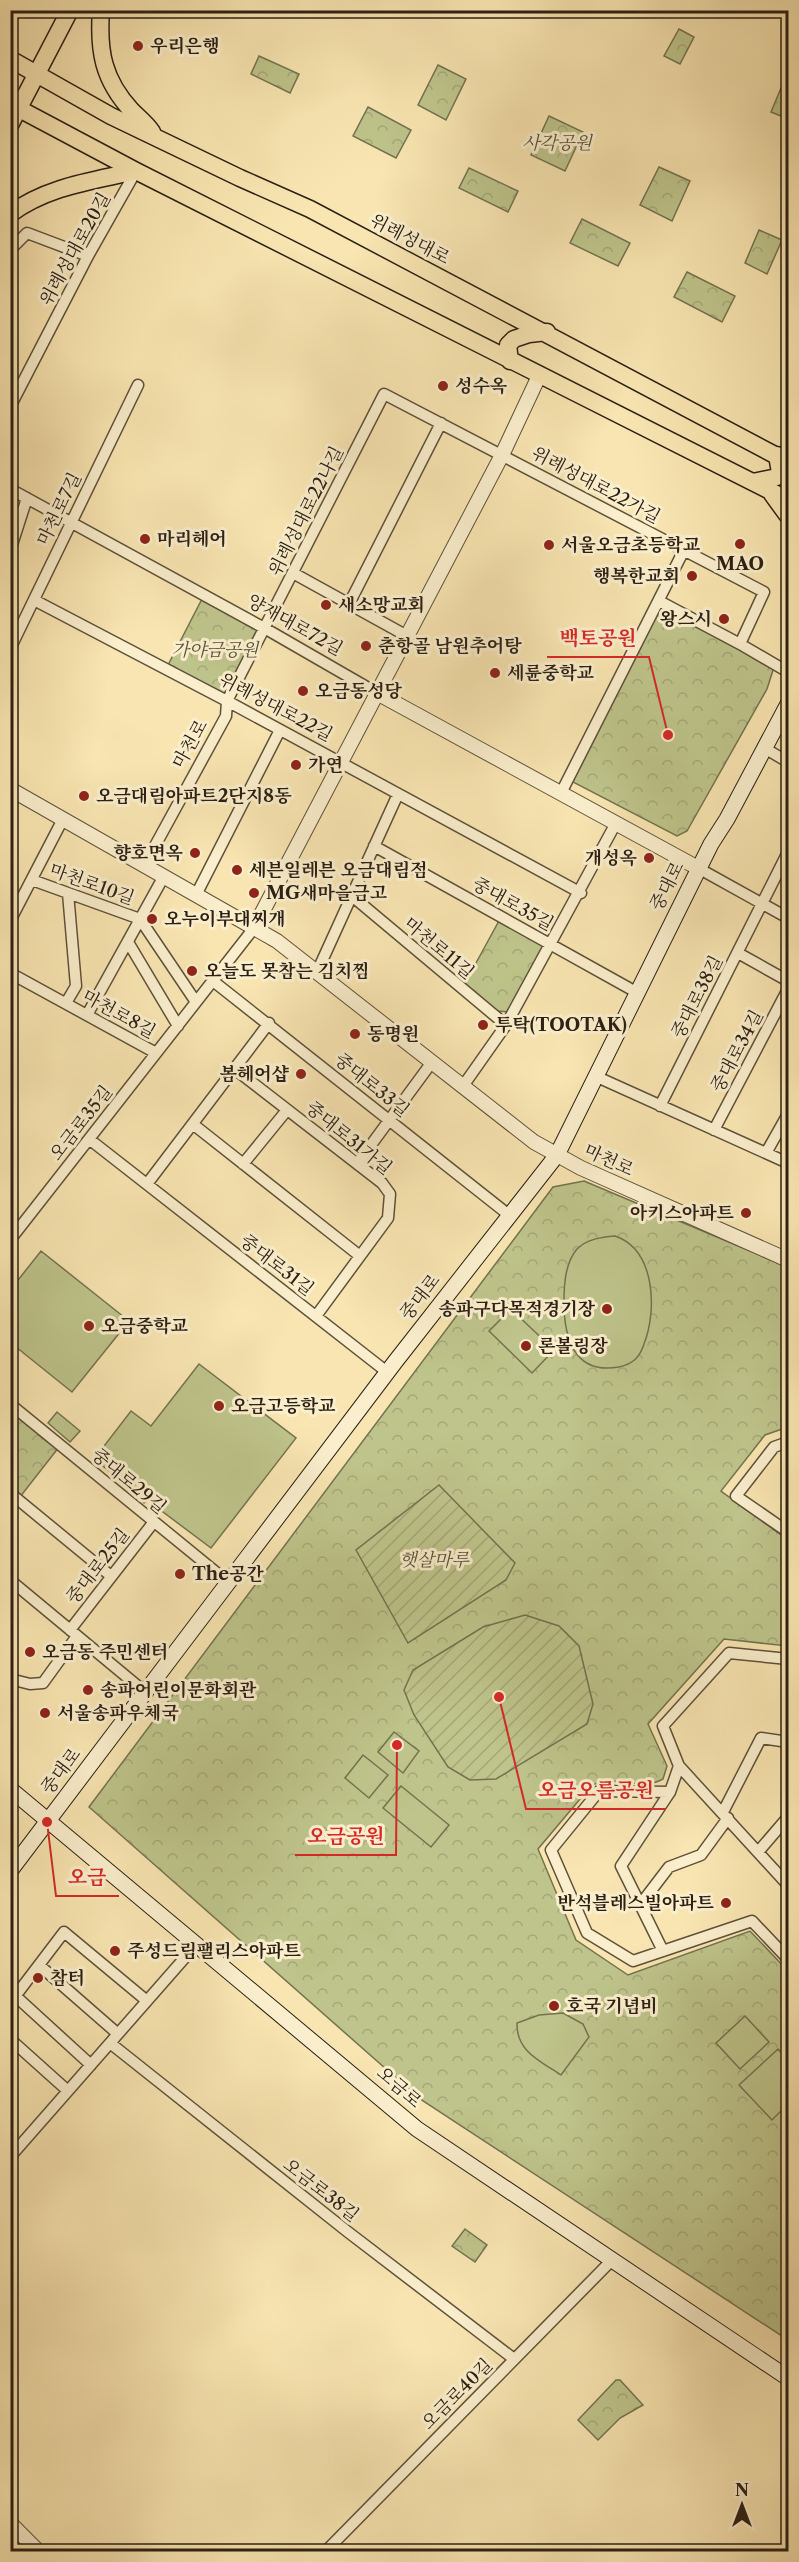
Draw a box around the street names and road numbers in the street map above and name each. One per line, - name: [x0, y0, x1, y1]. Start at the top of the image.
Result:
- street label: 위례성대로20길: [35, 189, 115, 309]
- street label: 위례성대로: [366, 209, 454, 269]
- street label: 위례성대로22가길: [528, 442, 664, 528]
- street label: 위례성대로22나길: [264, 443, 348, 579]
- street label: 마천로7길: [32, 469, 86, 549]
- street label: 양재대로72길: [243, 590, 347, 660]
- street label: 위례성대로22길: [216, 668, 336, 746]
- street label: 마천로: [168, 716, 212, 772]
- street label: 중대로: [645, 858, 689, 914]
- street label: 마천로10길: [47, 859, 137, 909]
- street label: 중대로35길: [469, 873, 557, 935]
- street label: 마천로11길: [399, 912, 479, 984]
- street label: 중대로38길: [667, 952, 727, 1042]
- street label: 마천로8길: [79, 985, 159, 1043]
- street label: 중대로34길: [706, 1006, 768, 1096]
- street label: 중대로33길: [330, 1048, 414, 1122]
- street label: 오금로35길: [45, 1081, 117, 1165]
- street label: 중대로31가길: [302, 1097, 396, 1179]
- street label: 마천로: [581, 1139, 637, 1181]
- street label: 중대로31길: [236, 1230, 318, 1300]
- street label: 중대로: [395, 1270, 445, 1324]
- street label: 중대로29길: [87, 1444, 171, 1518]
- street label: 중대로25길: [62, 1524, 134, 1608]
- street label: 중대로: [37, 1744, 85, 1798]
- street label: 오금로: [372, 2062, 426, 2112]
- street label: 오금로38길: [279, 2154, 363, 2226]
- street label: 오금로40길: [417, 2354, 497, 2434]

